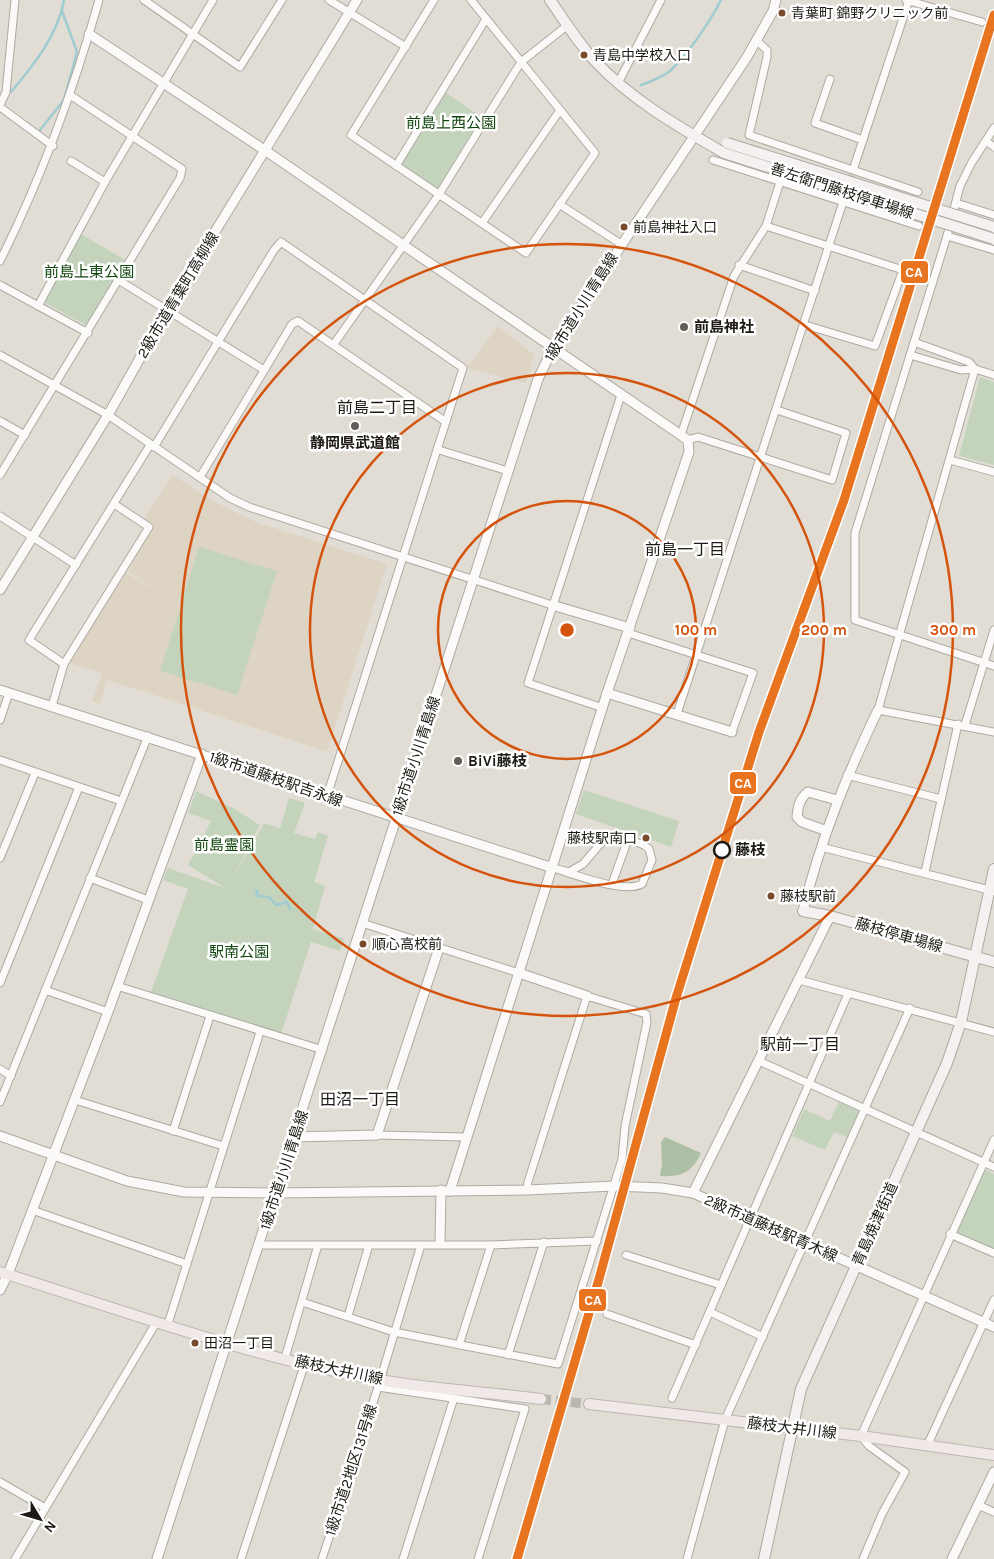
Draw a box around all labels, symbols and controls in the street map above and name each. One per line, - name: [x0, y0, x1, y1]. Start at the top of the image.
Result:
- place label: 青葉町 錦野クリニック前: [791, 5, 948, 22]
- marker: 青葉町 錦野クリニック前: [777, 8, 787, 18]
- place label: 青島中学校入口: [593, 47, 691, 64]
- marker: 青島中学校入口: [579, 50, 589, 60]
- park label: 前島上西公園: [406, 114, 496, 132]
- street label: 善左衛門藤枝停車場線: [768, 159, 916, 223]
- place label: 前島神社入口: [633, 219, 717, 236]
- marker: 前島神社入口: [619, 222, 629, 232]
- street label: 2級市道青葉町高柳線: [133, 229, 223, 361]
- street label: 1級市道小川青島線: [540, 249, 622, 365]
- line badge: CA: [900, 260, 929, 284]
- park label: 前島上東公園: [44, 263, 134, 281]
- text: CA: [905, 264, 923, 281]
- place label: 前島神社: [694, 318, 754, 336]
- marker: 前島神社: [678, 321, 690, 333]
- district label: 前島二丁目: [337, 398, 417, 417]
- marker: 静岡県武道館: [349, 420, 361, 432]
- place label: 静岡県武道館: [310, 434, 400, 452]
- district label: 前島一丁目: [645, 540, 725, 559]
- centre of rings: [558, 621, 576, 639]
- text: 100 m: [675, 621, 717, 639]
- text: 200 m: [801, 621, 847, 639]
- text: 300 m: [930, 621, 976, 639]
- street label: 1級市道小川青島線: [388, 694, 444, 818]
- street label: 1級市道藤枝駅吉永線: [207, 748, 345, 810]
- place label: BiVi藤枝: [468, 752, 528, 770]
- marker: BiVi藤枝: [452, 755, 464, 767]
- line badge: CA: [729, 771, 757, 795]
- text: CA: [734, 775, 752, 792]
- place label: 藤枝駅南口: [567, 830, 637, 847]
- marker: 藤枝駅南口: [641, 833, 651, 843]
- park label: 前島霊園: [194, 836, 254, 854]
- marker: 藤枝: [713, 841, 731, 859]
- place label: 藤枝: [735, 841, 766, 859]
- place label: 藤枝駅前: [780, 888, 836, 905]
- marker: 藤枝駅前: [766, 891, 776, 901]
- street label: 藤枝停車場線: [853, 914, 945, 956]
- place label: 順心高校前: [372, 936, 442, 953]
- marker: 順心高校前: [358, 939, 368, 949]
- park label: 駅南公園: [209, 943, 269, 961]
- district label: 駅前一丁目: [760, 1035, 840, 1054]
- district label: 田沼一丁目: [320, 1090, 400, 1109]
- street label: 1級市道小川青島線: [256, 1108, 312, 1232]
- street label: 青島焼津街道: [848, 1179, 902, 1269]
- street label: 2級市道藤枝駅青木線: [702, 1191, 840, 1265]
- line badge: CA: [578, 1288, 607, 1312]
- text: CA: [584, 1292, 602, 1309]
- place label: 田沼一丁目: [204, 1335, 274, 1352]
- marker: 田沼一丁目: [190, 1338, 200, 1348]
- street label: 藤枝大井川線: [293, 1352, 385, 1388]
- street label: 1級市道2地区131号線: [321, 1402, 381, 1538]
- street label: 藤枝大井川線: [746, 1414, 838, 1442]
- north arrow: [15, 1494, 65, 1544]
- text: N: [40, 1518, 60, 1536]

